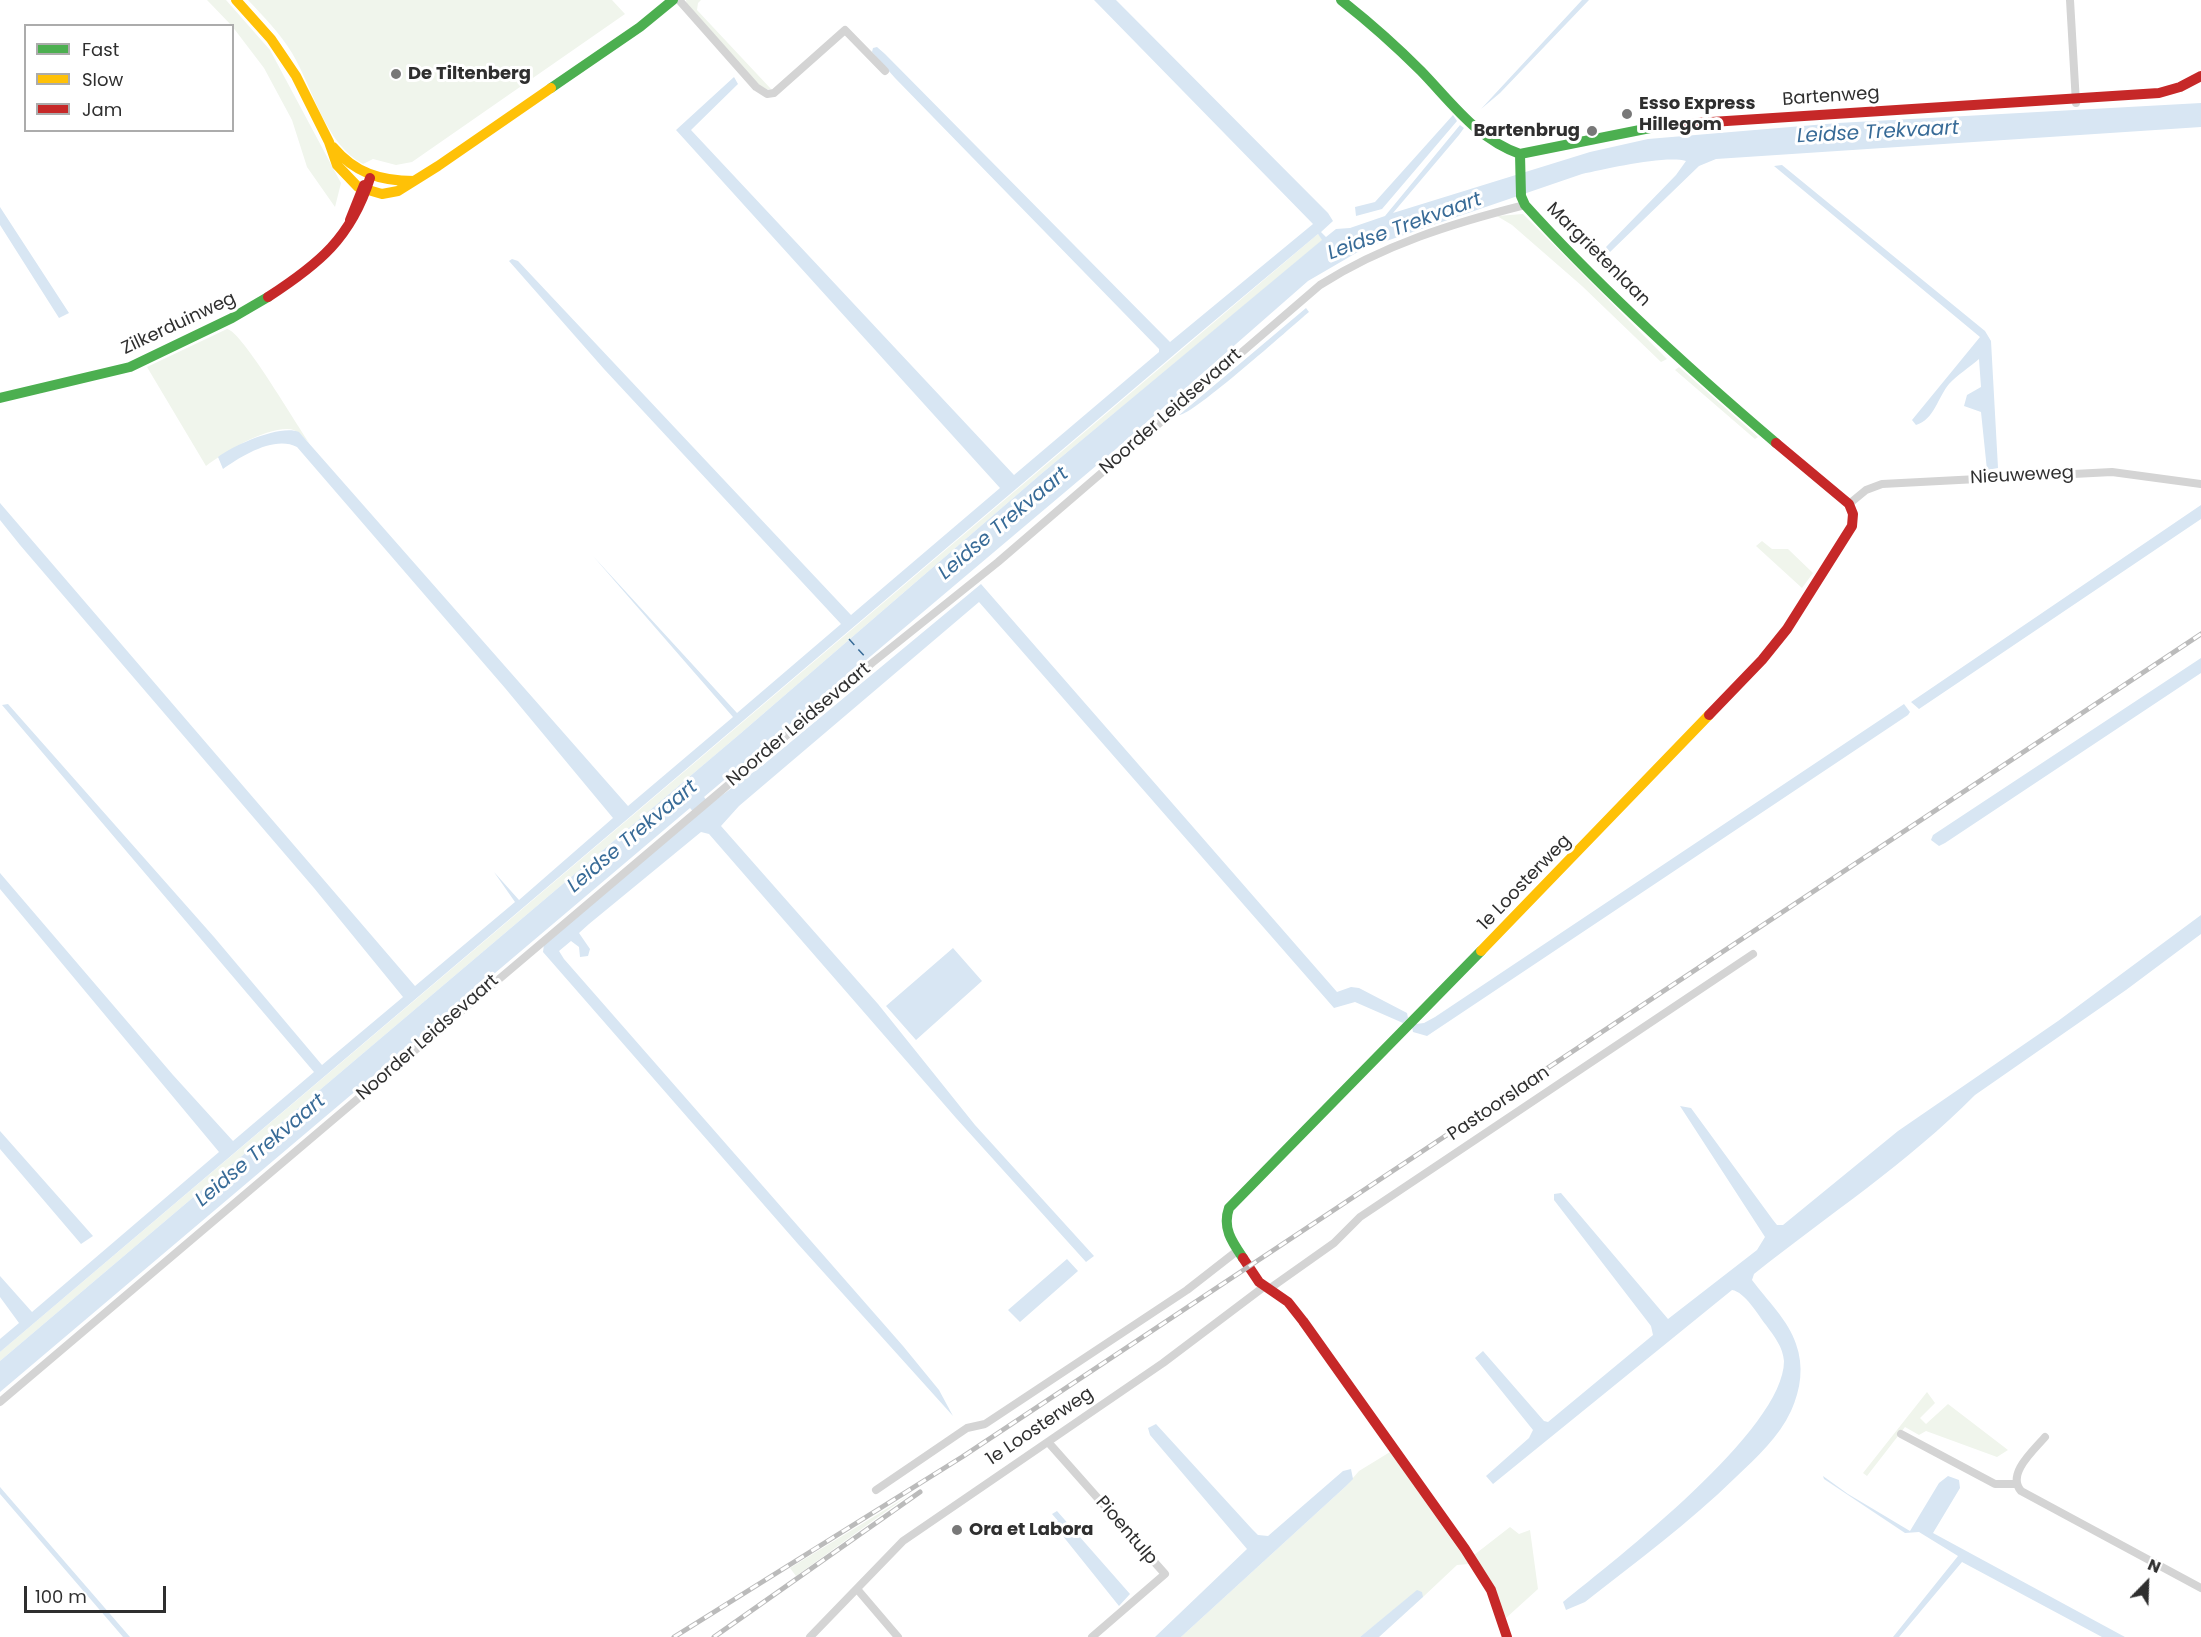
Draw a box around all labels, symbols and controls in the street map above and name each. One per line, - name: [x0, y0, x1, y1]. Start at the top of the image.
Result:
- legend: [24, 24, 234, 132]
- text: Fast: [82, 37, 119, 62]
- place label: De Tiltenberg: [408, 63, 531, 85]
- text: Slow: [82, 67, 123, 92]
- marker: De Tiltenberg: [389, 67, 403, 81]
- street label: Bartenweg: [1782, 83, 1880, 111]
- place label: Esso Express Hillegom: [1639, 93, 1756, 136]
- text: Jam: [82, 97, 122, 122]
- marker: Esso Express Hillegom: [1620, 107, 1634, 121]
- water label: Leidse Trekvaart: [1796, 117, 1960, 149]
- place label: Bartenbrug: [1473, 120, 1580, 142]
- marker: Bartenbrug: [1585, 124, 1599, 138]
- water label: Leidse Trekvaart: [1325, 188, 1485, 266]
- street label: Margrietenlaan: [1541, 198, 1655, 312]
- street label: Zilkerduinweg: [118, 288, 240, 360]
- street label: Noorder Leidsevaart: [1096, 344, 1246, 480]
- street label: Nieuweweg: [1970, 462, 2074, 490]
- water label: Leidse Trekvaart: [934, 463, 1074, 585]
- street label: Noorder Leidsevaart: [723, 659, 875, 791]
- water label: Leidse Trekvaart: [563, 776, 703, 898]
- street label: 1e Loosterweg: [1474, 831, 1576, 935]
- street label: Noorder Leidsevaart: [353, 970, 503, 1106]
- street label: Pastoorslaan: [1444, 1062, 1554, 1146]
- water label: Leidse Trekvaart: [191, 1090, 331, 1212]
- street label: 1e Loosterweg: [982, 1383, 1098, 1471]
- street label: Pioentulp: [1090, 1492, 1162, 1570]
- place label: Ora et Labora: [969, 1519, 1094, 1541]
- marker: Ora et Labora: [950, 1523, 964, 1537]
- north arrow: [2117, 1553, 2177, 1613]
- text: N: [2144, 1553, 2164, 1579]
- scale bar: [27, 1574, 170, 1612]
- text: 100 m: [35, 1584, 87, 1609]

